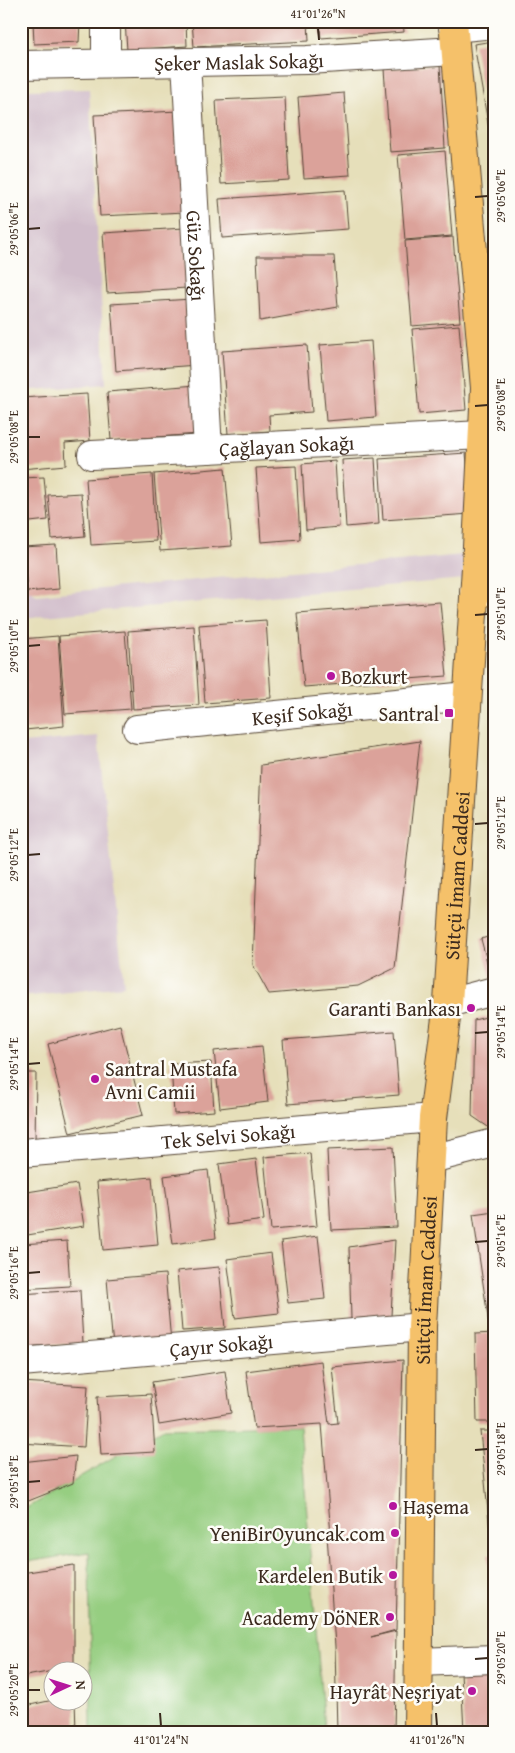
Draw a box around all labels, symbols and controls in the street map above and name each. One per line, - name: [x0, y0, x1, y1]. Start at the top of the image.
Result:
- text: 41°01'26"N: [290, 5, 346, 22]
- street label: Şeker Maslak Sokağı: [154, 44, 325, 77]
- text: 29°05'06"E: [492, 169, 509, 223]
- text: 29°05'06"E: [5, 202, 22, 256]
- street label: Güz Sokağı: [180, 209, 214, 302]
- text: 29°05'08"E: [492, 378, 509, 432]
- text: 29°05'08"E: [5, 410, 22, 464]
- street label: Çağlayan Sokağı: [218, 427, 355, 463]
- text: 29°05'10"E: [492, 587, 509, 641]
- text: 29°05'10"E: [5, 619, 22, 673]
- place label: Bozkurt: [341, 662, 408, 691]
- marker: Bozkurt: [325, 670, 337, 682]
- street label: Keşif Sokağı: [251, 693, 354, 732]
- place label: Santral: [378, 699, 439, 728]
- marker: Santral: [443, 707, 455, 719]
- street label: Sütçü İmam Caddesi: [436, 790, 476, 961]
- text: 29°05'12"E: [492, 796, 509, 850]
- text: 29°05'12"E: [5, 828, 22, 882]
- place label: Garanti Bankası: [329, 994, 461, 1023]
- marker: Garanti Bankası: [465, 1002, 477, 1014]
- text: 29°05'14"E: [492, 1005, 509, 1059]
- text: 29°05'14"E: [5, 1037, 22, 1091]
- place label: Santral Mustafa Avni Camii: [105, 1054, 238, 1106]
- marker: Santral Mustafa Avni Camii: [89, 1073, 101, 1085]
- street label: Tek Selvi Sokağı: [160, 1115, 297, 1156]
- street label: Sütçü İmam Caddesi: [407, 1194, 443, 1365]
- text: 29°05'16"E: [492, 1214, 509, 1268]
- text: 29°05'16"E: [5, 1246, 22, 1300]
- street label: Çayır Sokağı: [168, 1326, 275, 1363]
- text: 29°05'18"E: [492, 1422, 509, 1476]
- text: 29°05'18"E: [5, 1455, 22, 1509]
- place label: Haşema: [403, 1492, 469, 1521]
- marker: Haşema: [387, 1500, 399, 1512]
- place label: YeniBirOyuncak.com: [210, 1519, 386, 1548]
- marker: YeniBirOyuncak.com: [389, 1527, 401, 1539]
- place label: Kardelen Butik: [258, 1561, 384, 1590]
- marker: Kardelen Butik: [387, 1569, 399, 1581]
- place label: Academy DöNER: [242, 1603, 380, 1632]
- marker: Academy DöNER: [384, 1611, 396, 1623]
- text: 29°05'20"E: [492, 1631, 509, 1685]
- north arrow: [42, 1660, 92, 1710]
- text: 29°05'20"E: [5, 1663, 22, 1717]
- place label: Hayrât Neşriyat: [330, 1677, 462, 1706]
- text: N: [71, 1680, 91, 1691]
- marker: Hayrât Neşriyat: [466, 1685, 478, 1697]
- text: 41°01'24"N: [133, 1731, 189, 1748]
- text: 41°01'26"N: [409, 1731, 465, 1748]

